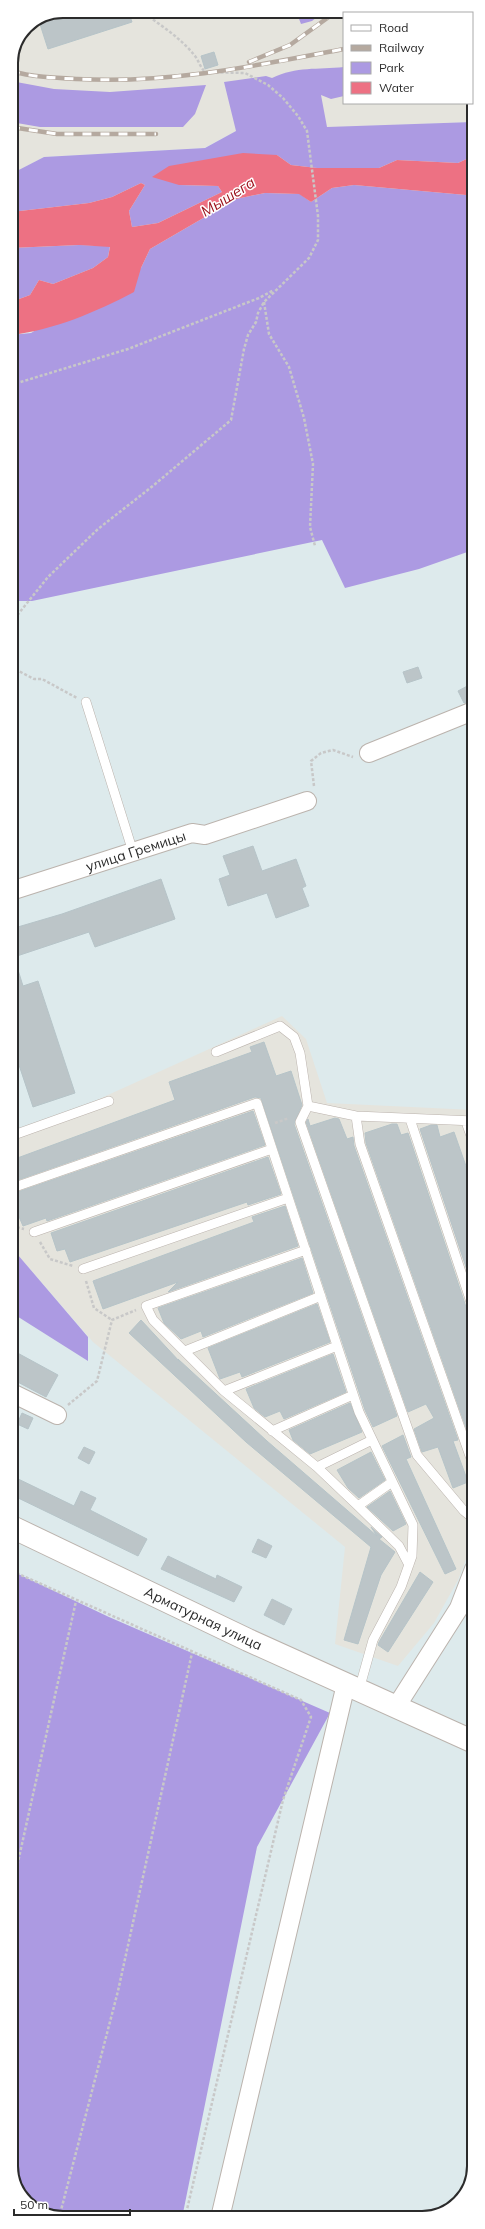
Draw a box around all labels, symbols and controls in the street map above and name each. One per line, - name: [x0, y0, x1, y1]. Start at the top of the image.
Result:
- legend: [343, 12, 473, 104]
- text: Road: [379, 20, 408, 35]
- text: Railway: [379, 40, 425, 55]
- text: Park: [379, 60, 405, 75]
- text: Water: [379, 80, 415, 95]
- water label: Мышега: [197, 173, 258, 221]
- street label: улица Гремицы: [83, 827, 188, 875]
- street label: Арматурная улица: [141, 1583, 265, 1654]
- scale bar: [14, 2191, 130, 2217]
- text: 50 m: [20, 2197, 48, 2212]

